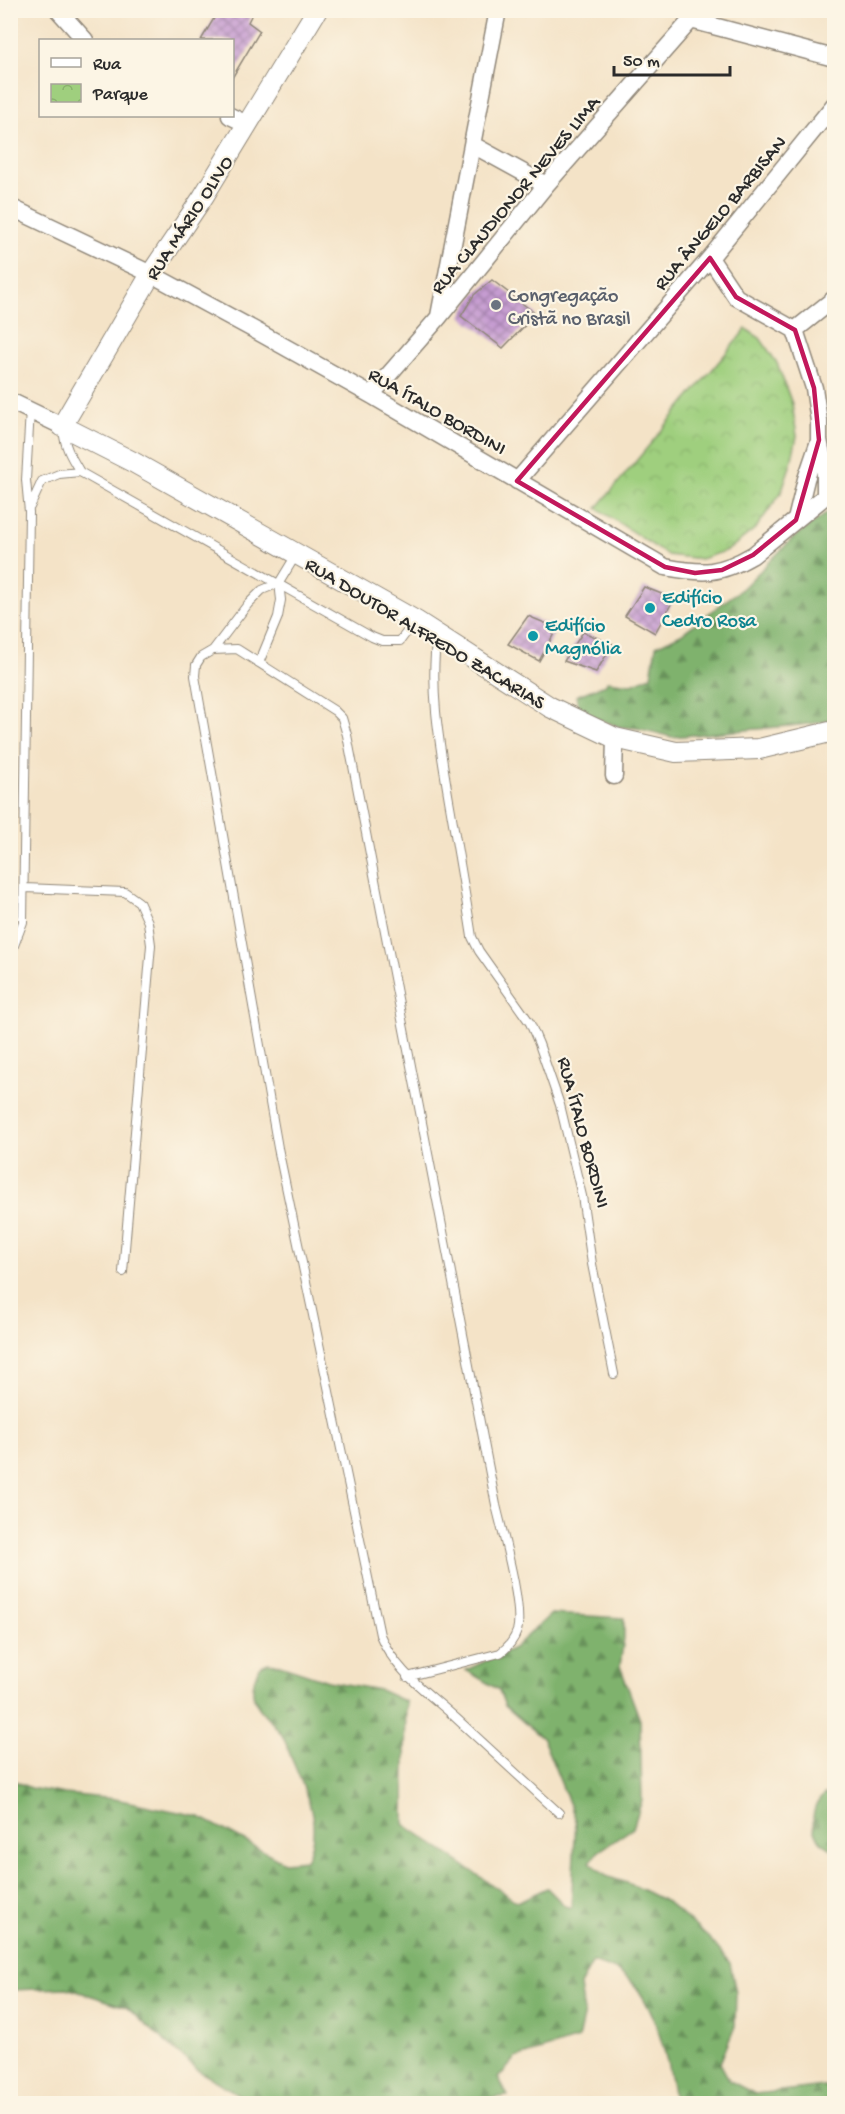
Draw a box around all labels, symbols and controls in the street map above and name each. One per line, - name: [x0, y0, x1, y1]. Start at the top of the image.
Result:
- legend: [39, 39, 234, 117]
- scale bar: [614, 39, 730, 77]
- text: 50 m: [623, 52, 660, 73]
- text: Rua: [93, 55, 122, 76]
- text: Parque: [92, 85, 149, 106]
- street label: RUA CLAUDIONOR NEVES LIMA: [427, 92, 607, 300]
- street label: RUA ÂNGELO BARBISAN: [650, 132, 793, 296]
- street label: RUA MÁRIO OLIVO: [141, 151, 240, 285]
- place label: Congregação Cristã no Brasil: [508, 286, 631, 332]
- marker: Congregação Cristã no Brasil: [489, 298, 503, 312]
- street label: RUA ÍTALO BORDINI: [363, 363, 510, 462]
- street label: RUA DOUTOR ALFREDO ZACARIAS: [300, 554, 549, 716]
- place label: Edifício Cedro Rosa: [662, 588, 757, 634]
- marker: Edifício Cedro Rosa: [643, 601, 657, 615]
- place label: Edifício Magnólia: [545, 616, 622, 662]
- marker: Edifício Magnólia: [526, 629, 540, 643]
- street label: RUA ÍTALO BORDINI: [550, 1055, 614, 1211]

